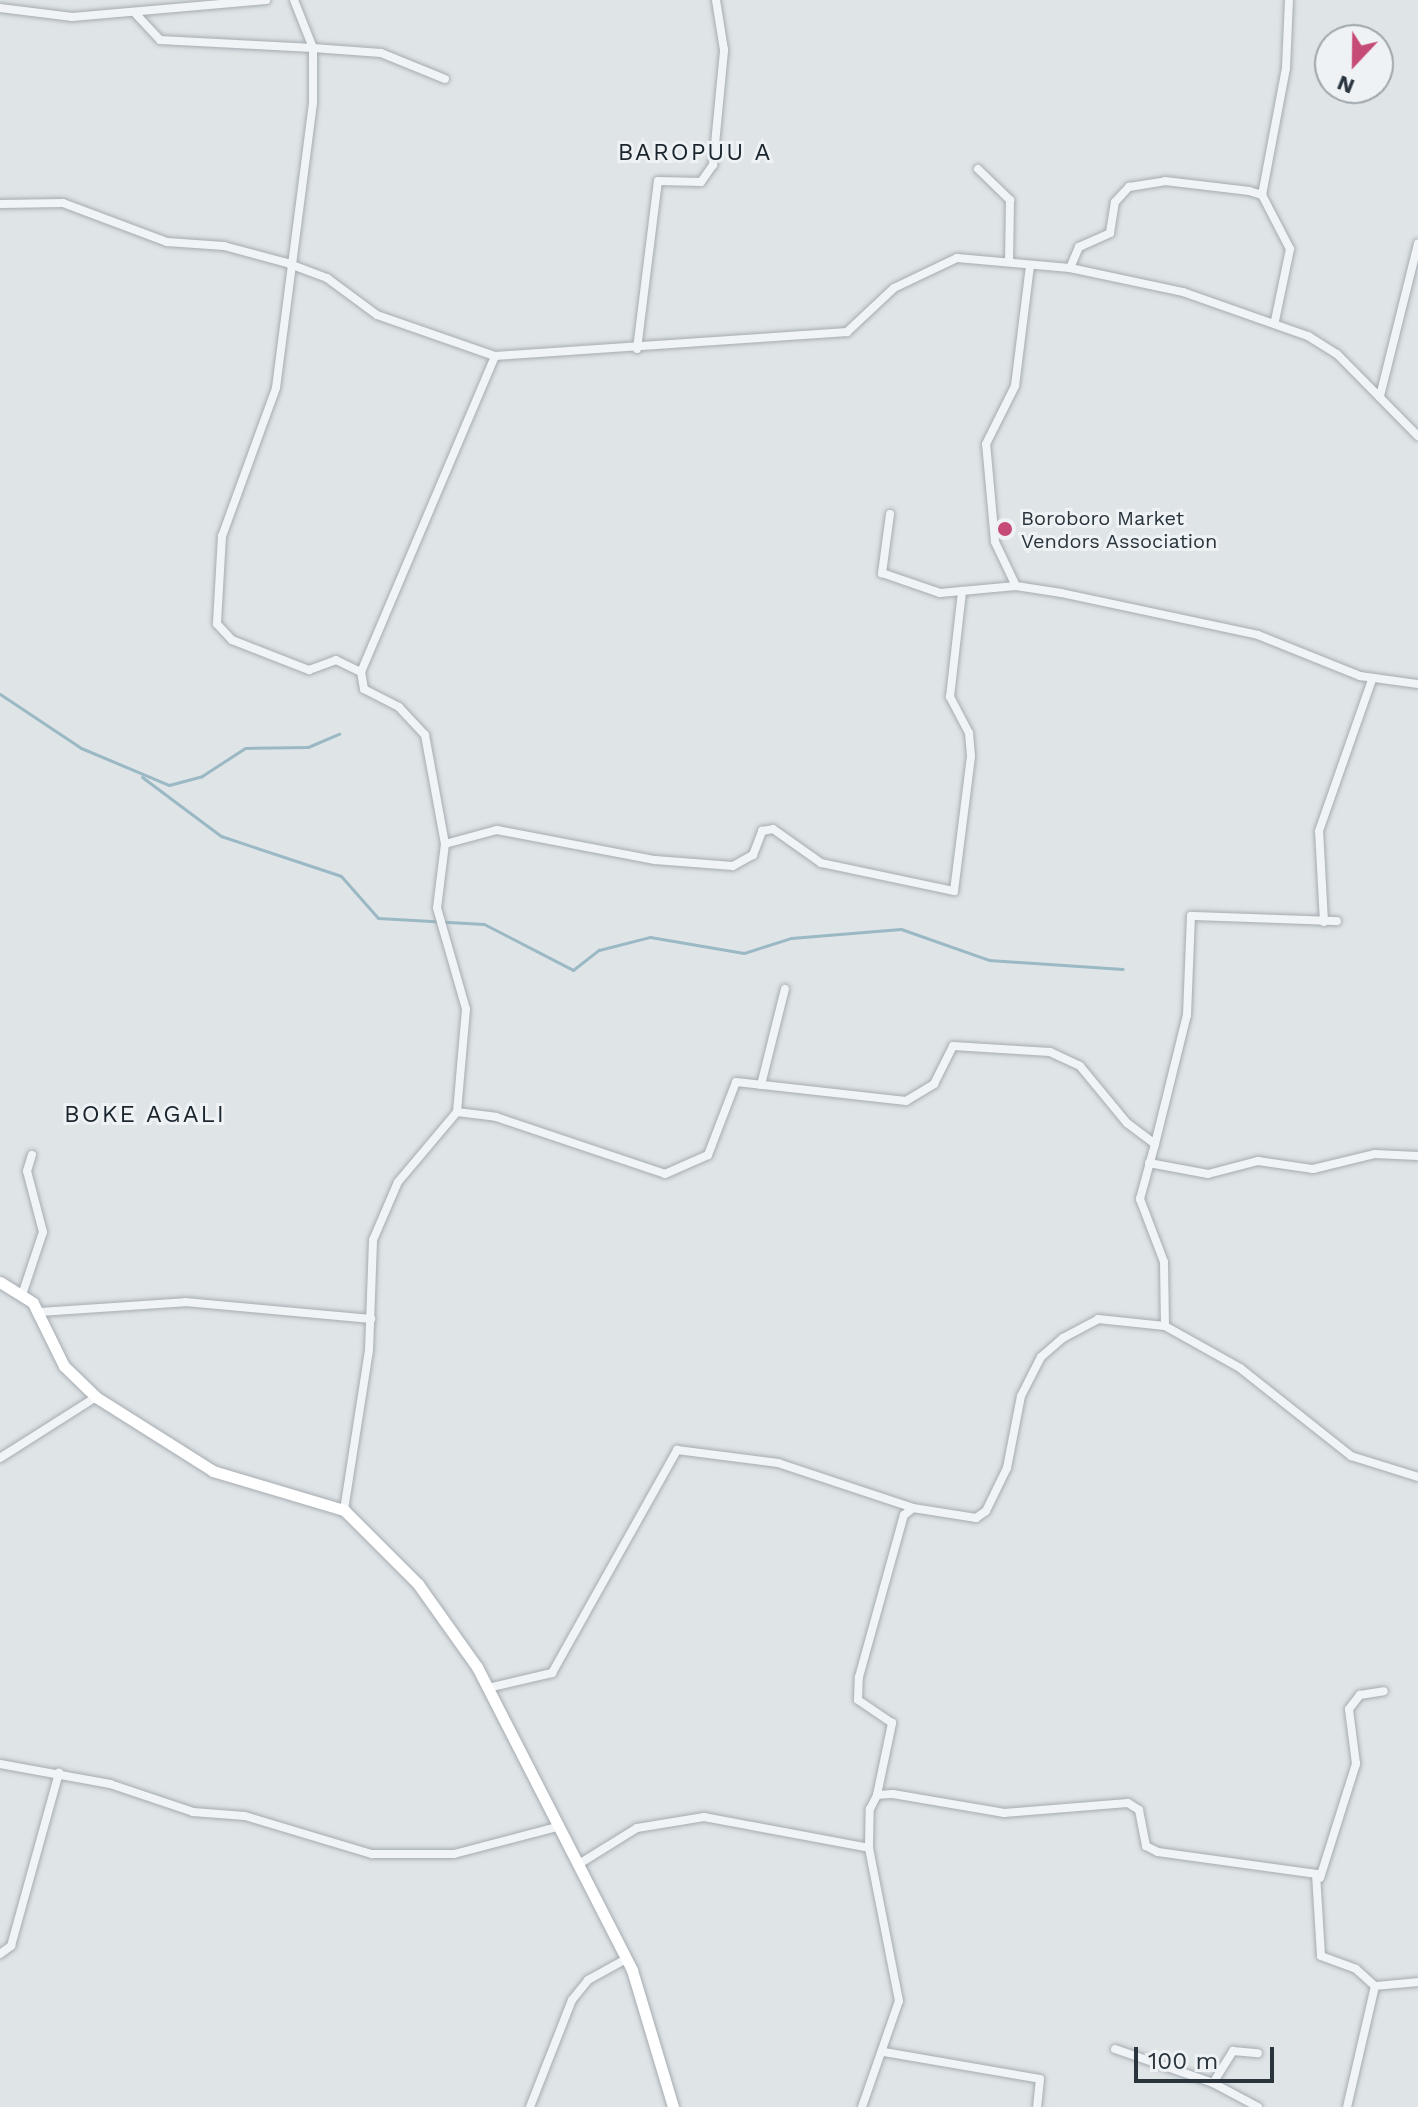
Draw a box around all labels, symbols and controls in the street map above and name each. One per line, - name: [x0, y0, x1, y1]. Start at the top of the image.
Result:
- north arrow: [1314, 24, 1394, 104]
- text: N: [1333, 70, 1358, 100]
- district label: BAROPUU A: [617, 139, 773, 167]
- place label: Boroboro Market Vendors Association: [1021, 506, 1218, 553]
- marker: Boroboro Market Vendors Association: [996, 520, 1014, 538]
- district label: BOKE AGALI: [64, 1101, 226, 1129]
- scale bar: [1138, 2031, 1278, 2081]
- text: 100 m: [1148, 2047, 1218, 2075]

